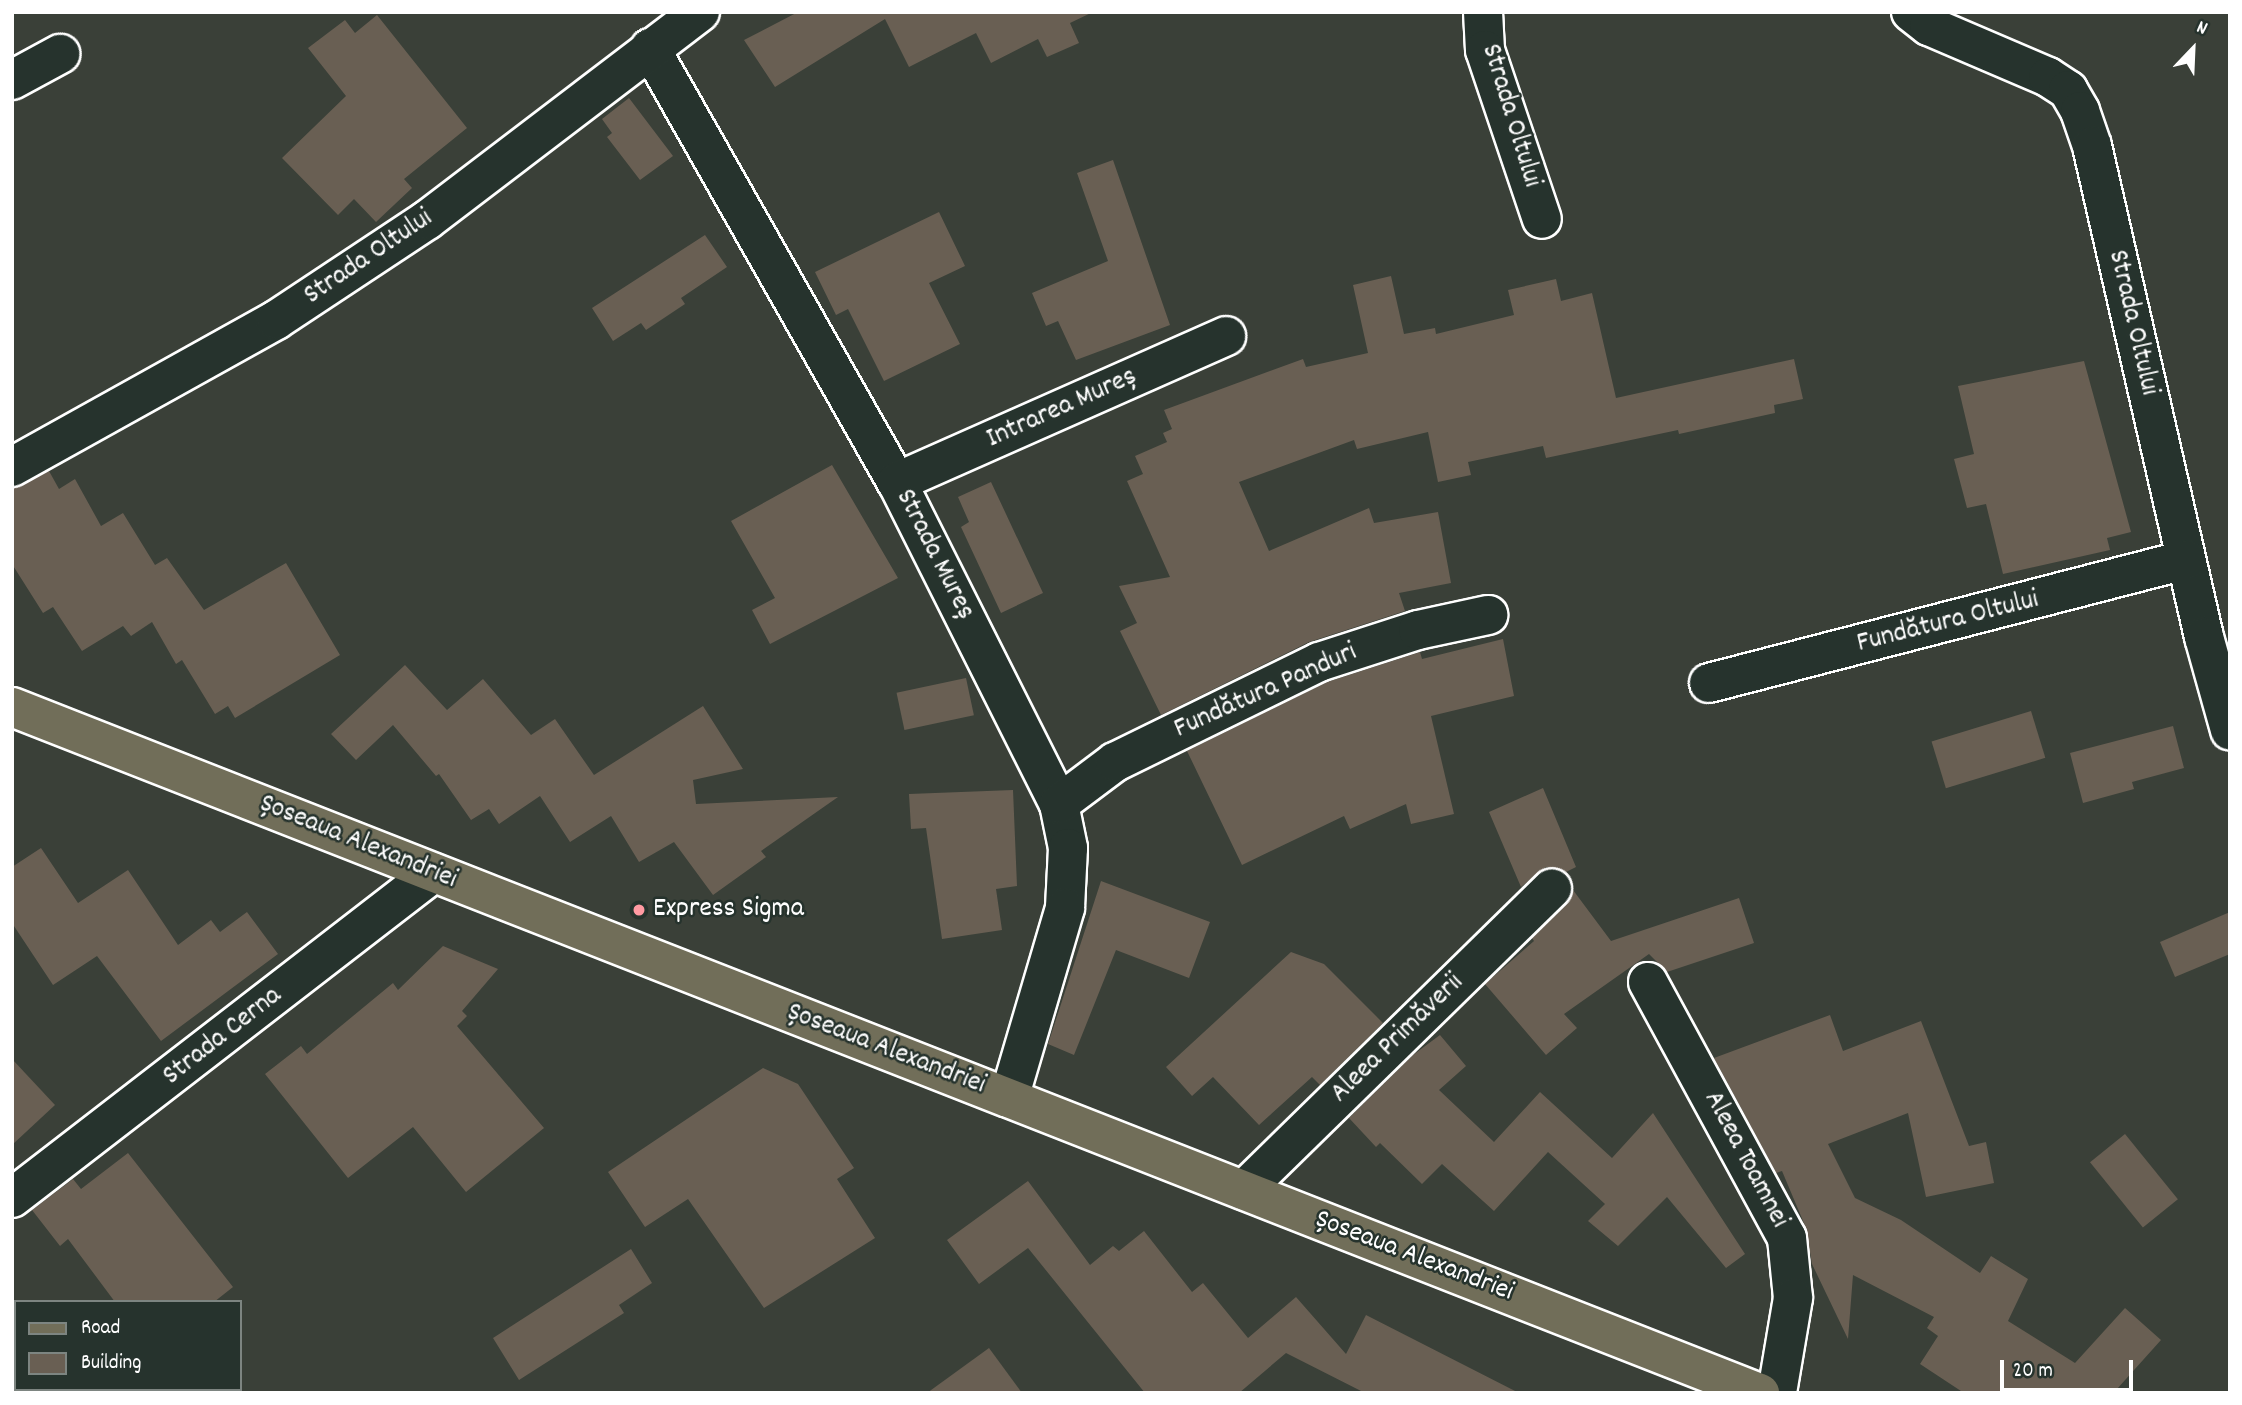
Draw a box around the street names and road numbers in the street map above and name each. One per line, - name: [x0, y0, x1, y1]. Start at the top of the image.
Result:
- street label: Strada Oltului: [1472, 40, 1548, 192]
- street label: Strada Oltului: [298, 203, 440, 313]
- street label: Strada Oltului: [2099, 247, 2165, 399]
- street label: Intrarea Mureș: [982, 361, 1142, 457]
- street label: Strada Mureș: [887, 484, 981, 626]
- street label: Fundătura Oltului: [1854, 584, 2042, 662]
- street label: Fundătura Panduri: [1169, 637, 1363, 747]
- street label: Șoseaua Alexandriei: [255, 788, 461, 898]
- street label: Aleea Primăverii: [1324, 967, 1472, 1111]
- street label: Strada Cerna: [157, 980, 289, 1094]
- street label: Șoseaua Alexandriei: [782, 997, 990, 1103]
- street label: Aleea Toamnei: [1695, 1086, 1795, 1234]
- street label: Șoseaua Alexandriei: [1310, 1204, 1518, 1310]

